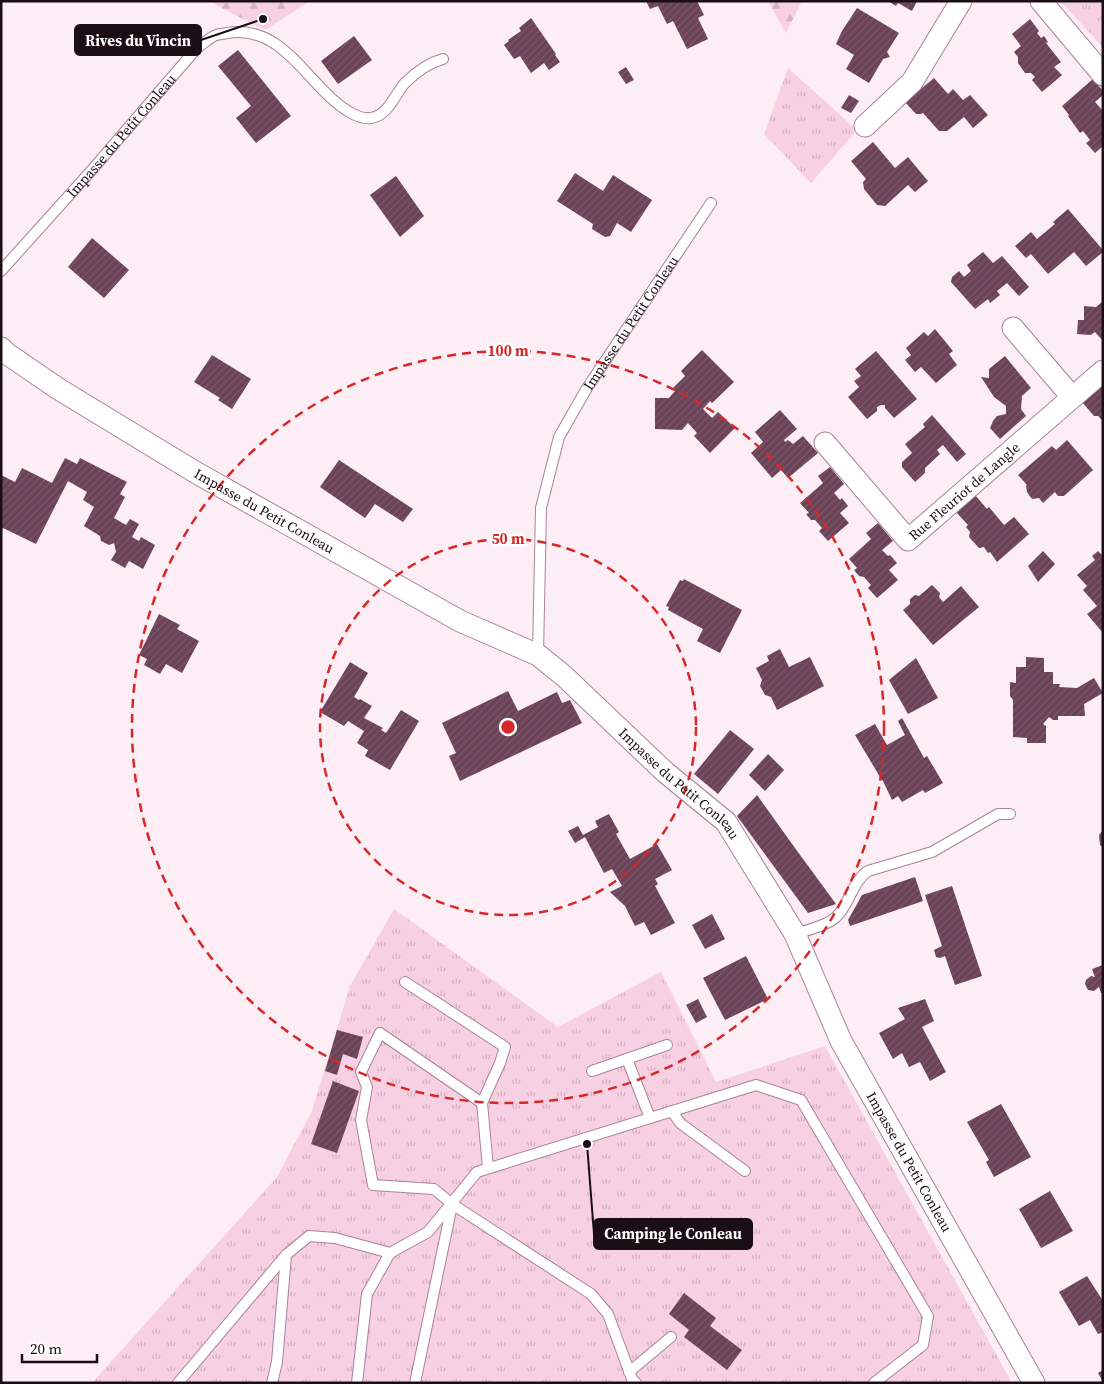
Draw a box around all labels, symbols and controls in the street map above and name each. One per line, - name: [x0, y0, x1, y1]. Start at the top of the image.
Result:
- callout: Rives du Vincin: [75, 25, 201, 55]
- text: Rives du Vincin: [85, 30, 191, 51]
- street label: Impasse du Petit Conleau: [62, 69, 180, 202]
- street label: Impasse du Petit Conleau: [578, 252, 683, 394]
- text: 100 m: [487, 340, 529, 361]
- street label: Rue Fleuriot de Langle: [904, 438, 1024, 545]
- street label: Impasse du Petit Conleau: [191, 464, 338, 558]
- text: 50 m: [491, 528, 525, 549]
- centre of rings: [499, 718, 517, 736]
- street label: Impasse du Petit Conleau: [614, 723, 744, 843]
- street label: Impasse du Petit Conleau: [862, 1088, 957, 1236]
- callout: Camping le Conleau: [594, 1219, 752, 1249]
- text: Camping le Conleau: [604, 1223, 742, 1244]
- scale bar: [22, 1332, 98, 1364]
- text: 20 m: [30, 1338, 62, 1359]

